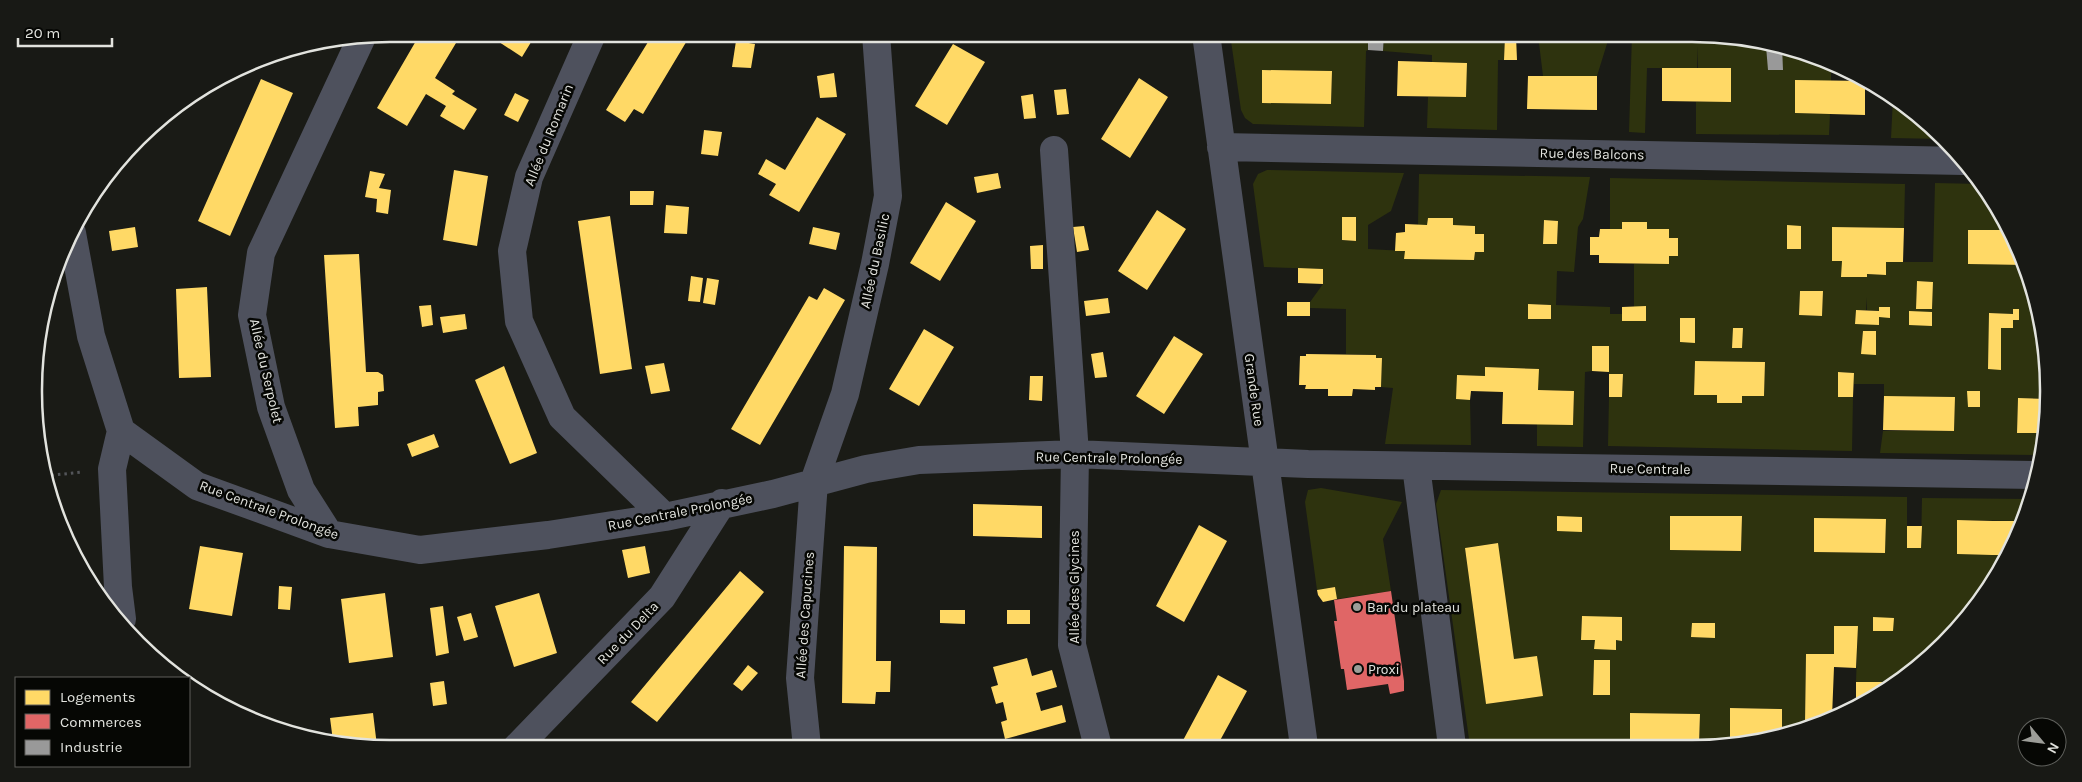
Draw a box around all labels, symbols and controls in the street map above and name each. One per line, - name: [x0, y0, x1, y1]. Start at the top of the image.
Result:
- scale bar: [18, 15, 111, 47]
- text: 20 m: [25, 24, 60, 42]
- street label: Allée du Romarin: [521, 82, 577, 188]
- street label: Rue des Balcons: [1539, 145, 1645, 163]
- street label: Allée du Basilic: [857, 212, 893, 310]
- street label: Allée du Serpolet: [246, 317, 286, 425]
- street label: Grande Rue: [1240, 353, 1268, 427]
- street label: Rue Centrale Prolongée: [1035, 448, 1183, 468]
- street label: Rue Centrale: [1609, 460, 1691, 478]
- street label: Rue Centrale Prolongée: [197, 477, 341, 543]
- street label: Rue Centrale Prolongée: [606, 490, 754, 534]
- street label: Allée des Glycines: [1066, 530, 1083, 644]
- street label: Allée des Capucines: [792, 551, 818, 679]
- street label: Rue du Delta: [594, 598, 662, 668]
- place label: Bar du plateau: [1367, 599, 1460, 616]
- marker: Bar du plateau: [1351, 601, 1363, 613]
- place label: Proxi: [1368, 661, 1400, 678]
- marker: Proxi: [1352, 663, 1364, 675]
- legend: [15, 677, 190, 767]
- text: Logements: [60, 688, 136, 706]
- text: Commerces: [60, 713, 142, 731]
- north arrow: [2017, 717, 2067, 767]
- text: Industrie: [60, 738, 122, 756]
- text: N: [2043, 740, 2063, 757]

